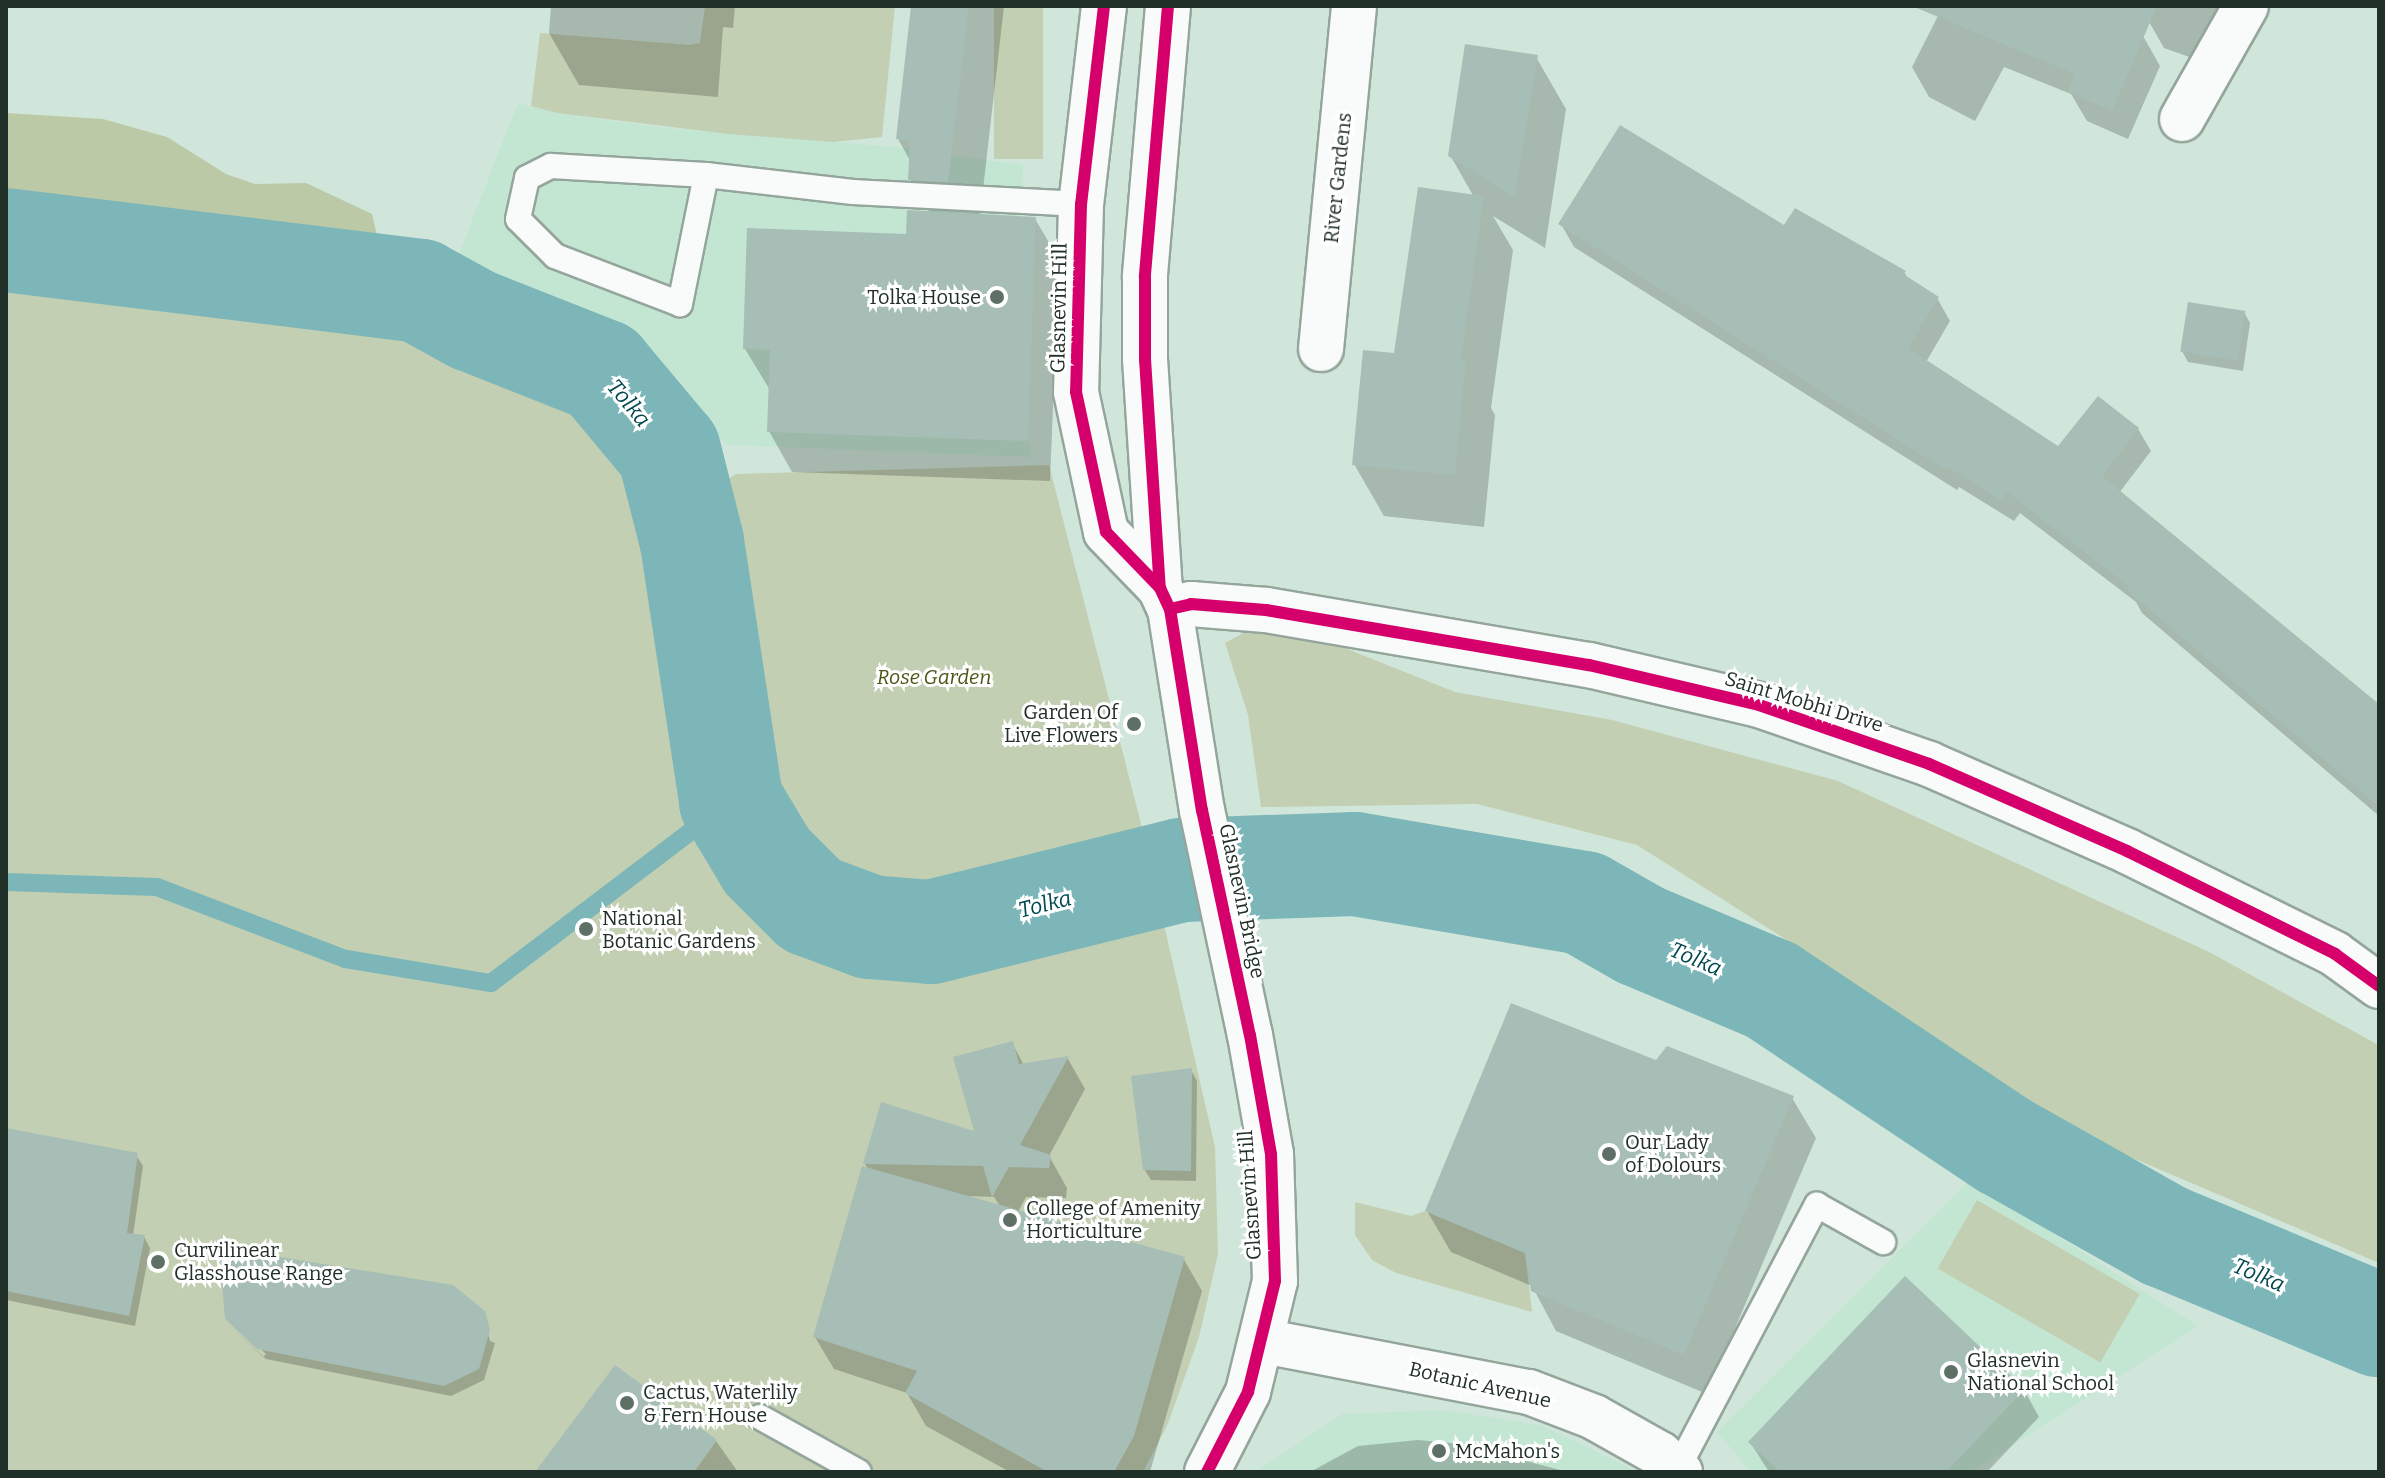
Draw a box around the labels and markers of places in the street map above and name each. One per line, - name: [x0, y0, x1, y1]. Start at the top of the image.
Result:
- place label: Tolka House: [867, 285, 981, 309]
- marker: Tolka House: [988, 288, 1006, 306]
- place label: Garden Of Live Flowers: [1004, 700, 1118, 747]
- marker: Garden Of Live Flowers: [1125, 715, 1143, 733]
- place label: National Botanic Gardens: [602, 906, 756, 953]
- marker: National Botanic Gardens: [577, 920, 595, 938]
- place label: Our Lady of Dolours: [1625, 1130, 1721, 1177]
- marker: Our Lady of Dolours: [1600, 1145, 1618, 1163]
- place label: College of Amenity Horticulture: [1026, 1196, 1201, 1243]
- marker: College of Amenity Horticulture: [1001, 1211, 1019, 1229]
- place label: Curvilinear Glasshouse Range: [174, 1238, 343, 1285]
- marker: Curvilinear Glasshouse Range: [149, 1253, 167, 1271]
- place label: Glasnevin National School: [1967, 1348, 2114, 1395]
- marker: Glasnevin National School: [1942, 1363, 1960, 1381]
- place label: Cactus, Waterlily & Fern House: [643, 1380, 798, 1427]
- marker: Cactus, Waterlily & Fern House: [618, 1394, 636, 1412]
- place label: McMahon's: [1455, 1439, 1560, 1463]
- marker: McMahon's: [1430, 1442, 1448, 1460]

